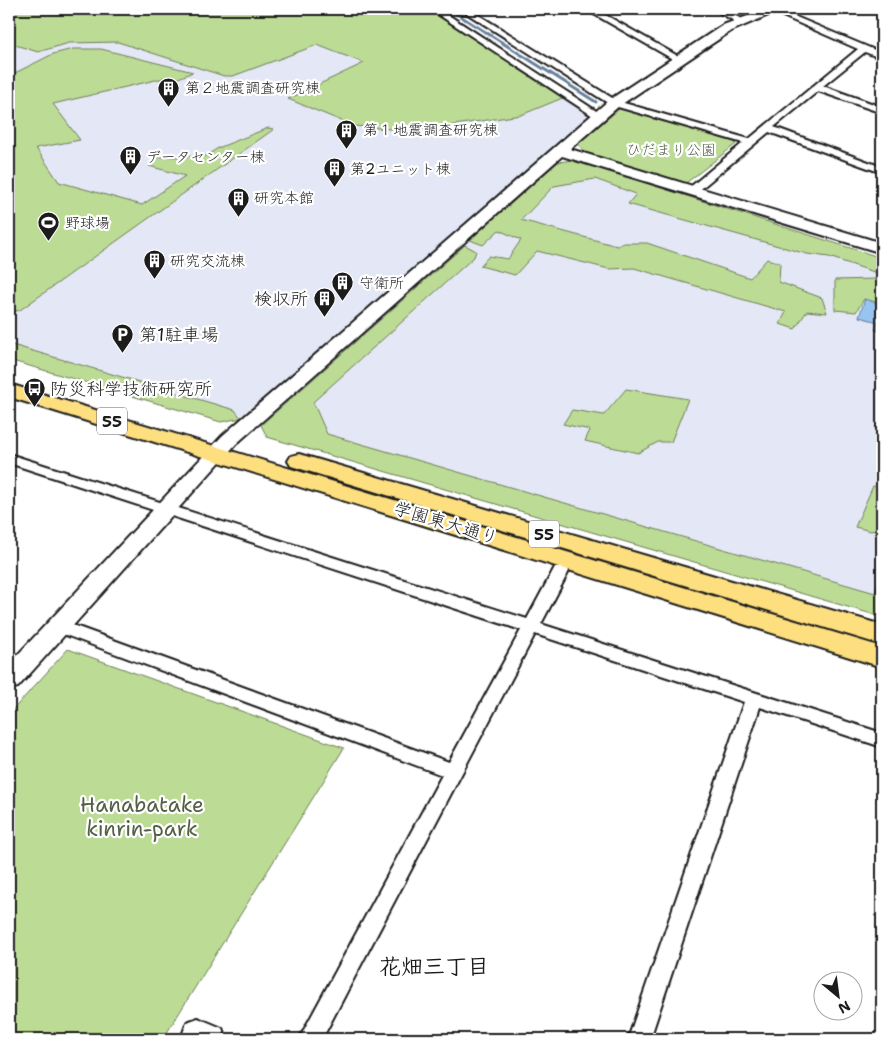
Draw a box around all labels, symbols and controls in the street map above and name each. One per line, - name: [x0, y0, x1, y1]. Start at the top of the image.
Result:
- building icon: 第２地震調査研究棟: [157, 76, 181, 107]
- place label: 第２地震調査研究棟: [185, 78, 320, 98]
- building icon: 第１地震調査研究棟: [335, 118, 359, 149]
- place label: 第１地震調査研究棟: [363, 120, 498, 140]
- park label: ひだまり公園: [626, 140, 716, 160]
- building icon: データセンター棟: [118, 145, 142, 176]
- place label: データセンター棟: [146, 147, 265, 167]
- building icon: 第2ユニット棟: [322, 157, 346, 188]
- place label: 第2ユニット棟: [350, 159, 451, 179]
- building icon: 研究本館: [226, 186, 250, 217]
- place label: 研究本館: [254, 188, 314, 208]
- sports icon: 野球場: [37, 211, 61, 242]
- place label: 野球場: [65, 213, 110, 233]
- building icon: 研究交流棟: [142, 249, 166, 280]
- place label: 研究交流棟: [170, 251, 245, 271]
- building icon: 守衛所: [331, 271, 355, 302]
- place label: 守衛所: [359, 273, 404, 293]
- place label: 検収所: [254, 287, 308, 311]
- building icon: 検収所: [312, 287, 336, 318]
- parking icon: 第1駐車場: [111, 323, 135, 354]
- place label: 第1駐車場: [139, 323, 219, 347]
- bus stop icon: 防災科学技術研究所: [22, 377, 46, 408]
- place label: 防災科学技術研究所: [50, 377, 212, 401]
- road number: 55: [97, 408, 127, 434]
- street label: 学園東大通り: [391, 496, 501, 550]
- road number: 55: [529, 520, 559, 548]
- park label: Hanabatake kinrin-park: [80, 791, 204, 843]
- district label: 花畑三丁目: [379, 952, 489, 981]
- north arrow: [814, 970, 864, 1020]
- text: N: [835, 997, 854, 1018]

